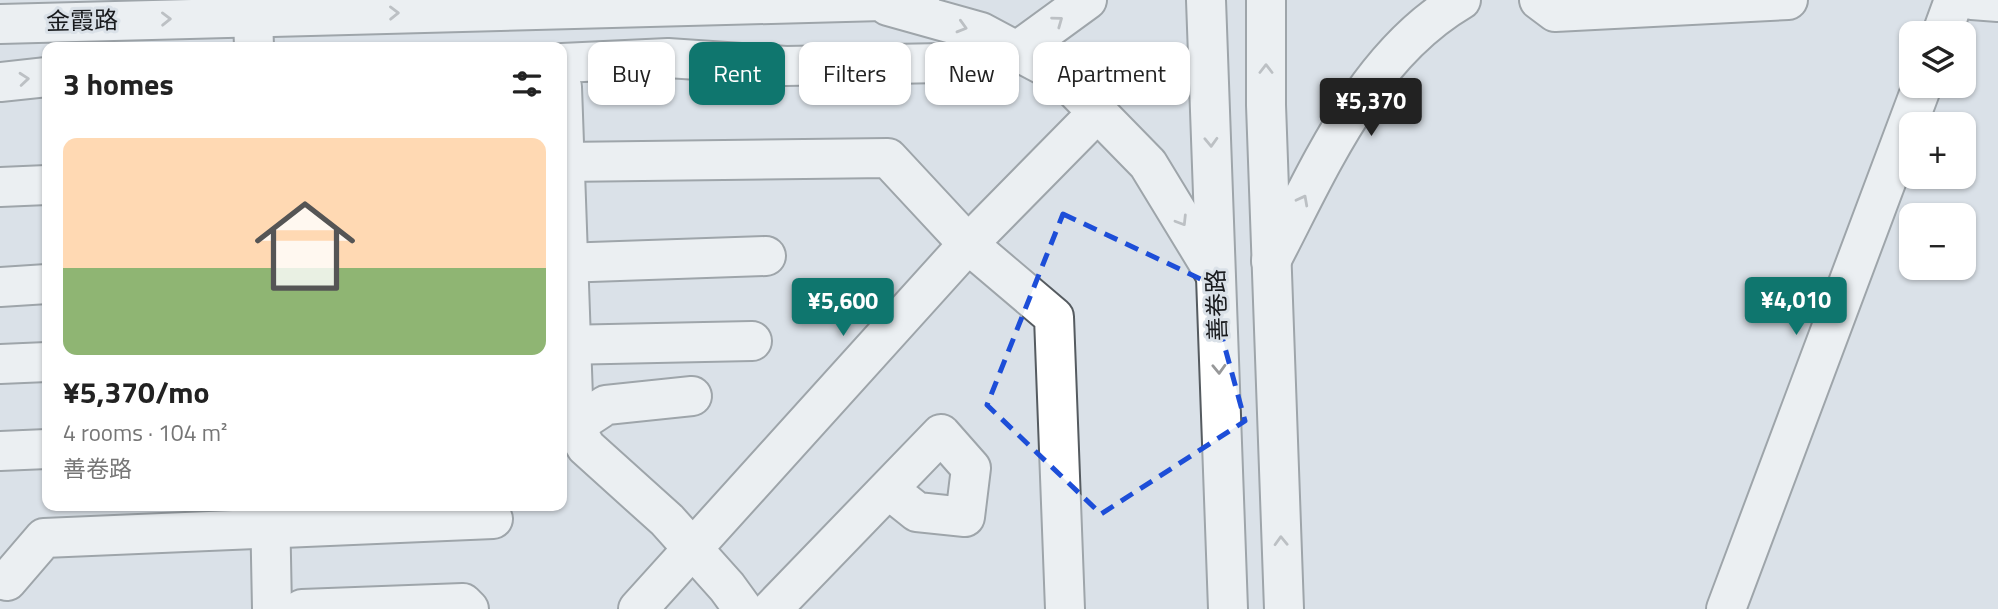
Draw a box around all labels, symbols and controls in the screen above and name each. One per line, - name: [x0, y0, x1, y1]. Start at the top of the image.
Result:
- street label: 金霞路: [46, 1, 118, 39]
- one-way arrow: [388, 6, 399, 21]
- one-way arrow: [161, 12, 172, 27]
- one-way arrow: [1050, 17, 1063, 29]
- one-way arrow: [956, 18, 968, 33]
- map controls: [1899, 21, 1976, 280]
- button: layers: [1899, 21, 1976, 98]
- chip: Buy: [588, 42, 675, 105]
- chip: Rent: [689, 42, 785, 105]
- chip: Filters: [799, 42, 911, 105]
- chip: New: [925, 42, 1019, 105]
- chip: Apartment: [1033, 42, 1190, 105]
- text: 3 homes: [63, 61, 174, 107]
- one-way arrow: [1258, 63, 1274, 73]
- icon: filters: [508, 65, 546, 103]
- one-way arrow: [18, 72, 29, 87]
- pin: ¥5,370: [1314, 78, 1428, 138]
- text: ¥5,370: [1336, 83, 1406, 118]
- button: +: [1899, 112, 1976, 189]
- one-way arrow: [1204, 136, 1219, 147]
- icon: home: [242, 183, 368, 309]
- one-way arrow: [1294, 195, 1308, 207]
- button: −: [1899, 203, 1976, 280]
- one-way arrow: [1174, 213, 1187, 226]
- street label: 善卷路: [1197, 268, 1235, 342]
- pin: ¥5,600: [786, 278, 900, 338]
- pin: ¥4,010: [1739, 278, 1853, 337]
- text: ¥4,010: [1761, 282, 1831, 317]
- text: ¥5,600: [808, 283, 878, 318]
- one-way arrow: [1212, 364, 1227, 375]
- text: ¥5,370/mo: [63, 369, 209, 415]
- text: 4 rooms · 104 m²: [63, 415, 227, 450]
- text: 善卷路: [63, 451, 132, 486]
- one-way arrow: [1274, 535, 1289, 546]

